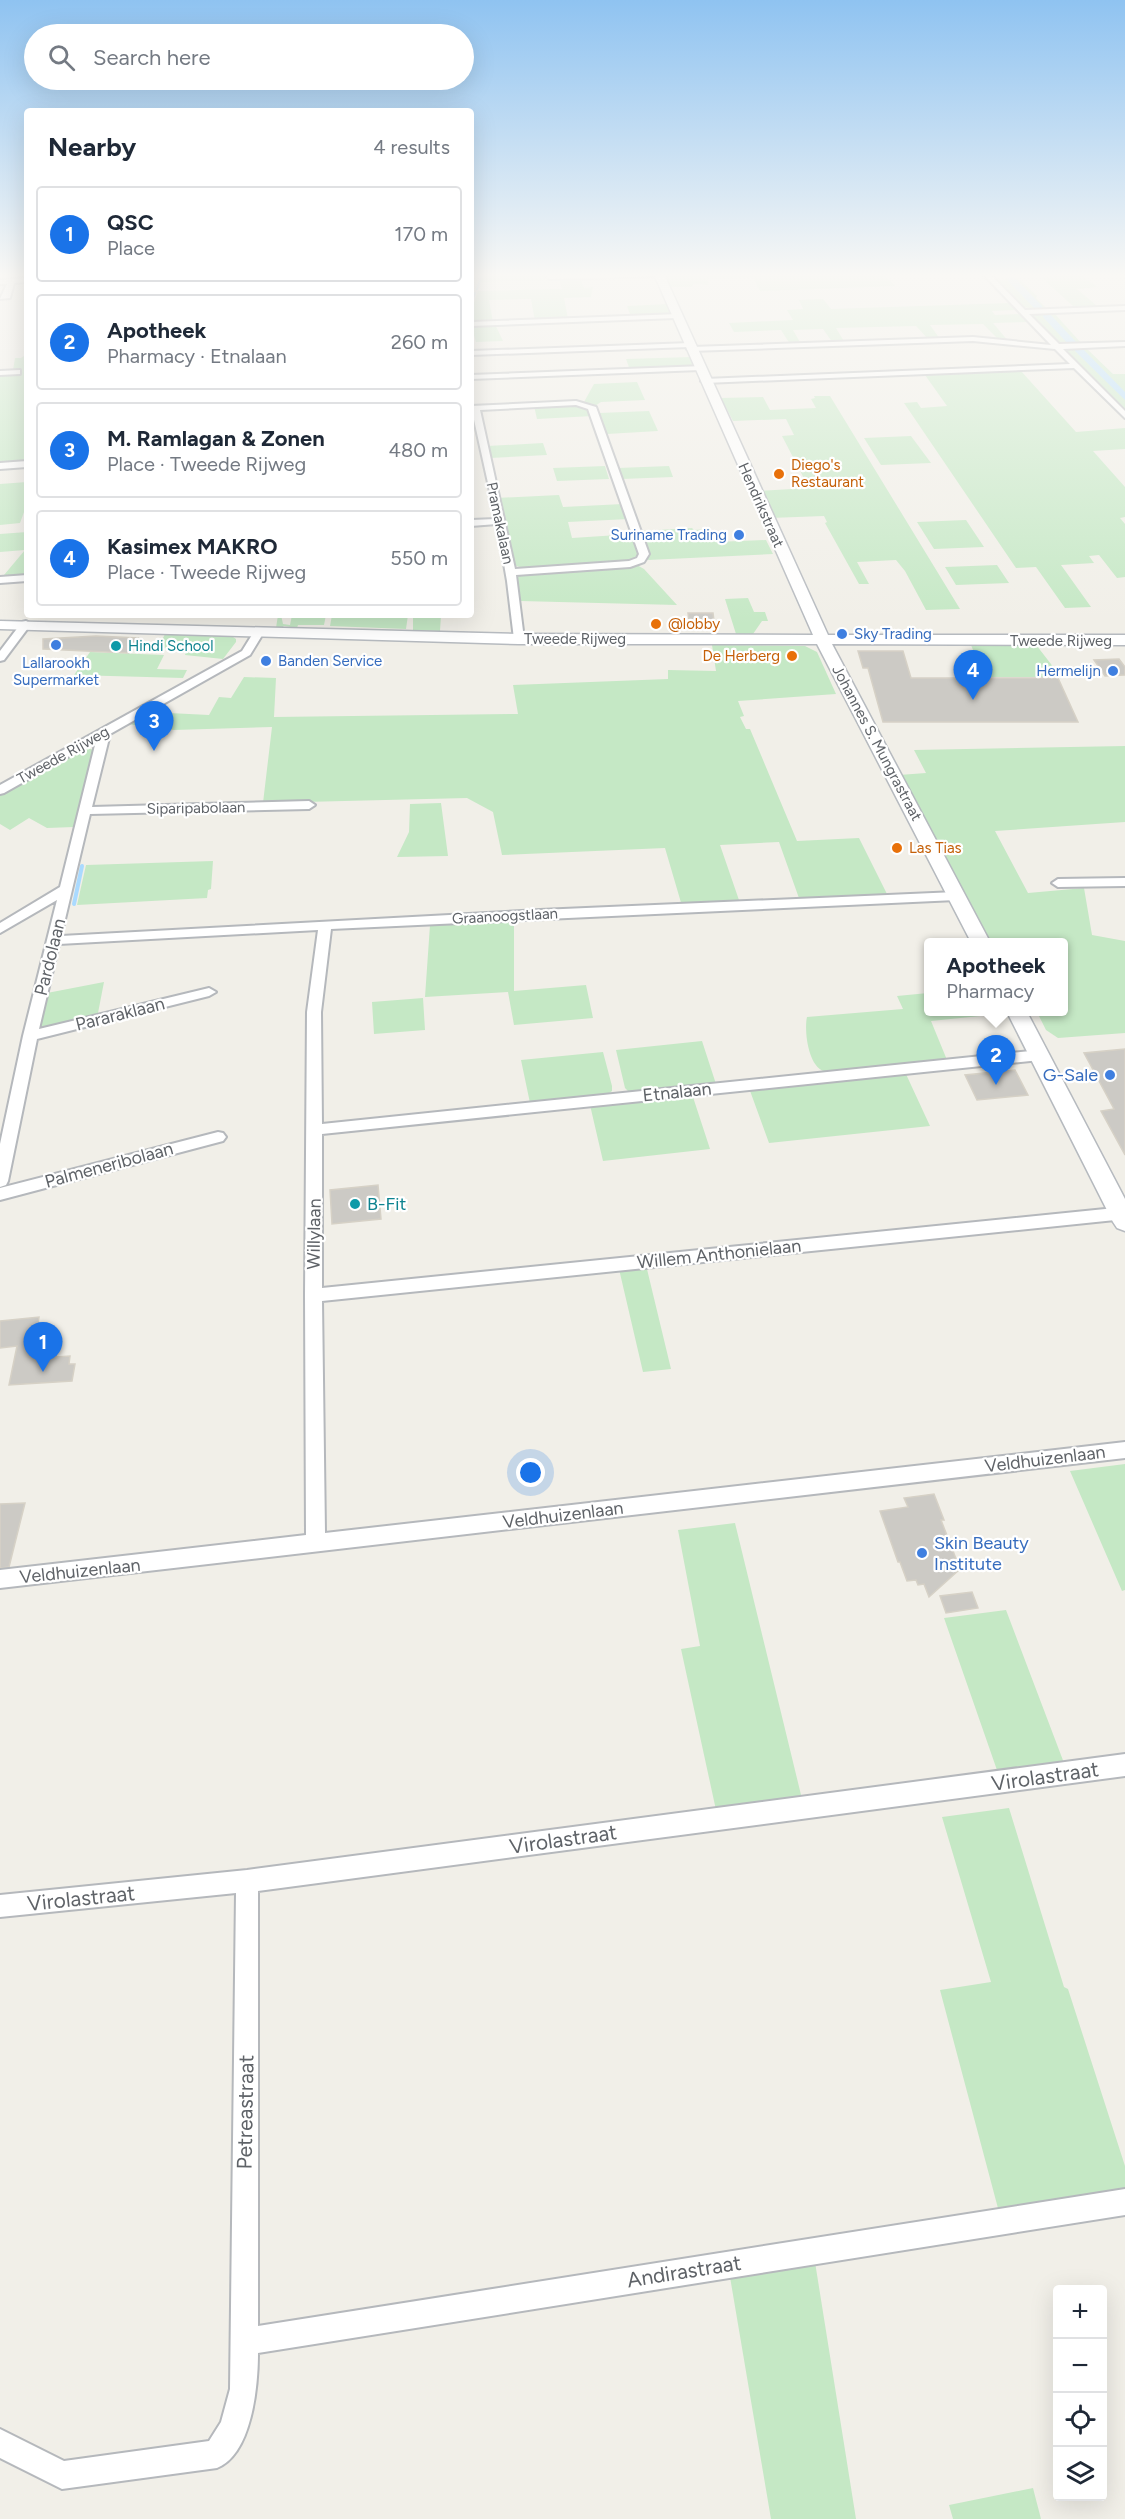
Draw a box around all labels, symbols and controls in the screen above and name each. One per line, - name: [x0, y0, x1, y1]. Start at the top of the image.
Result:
- search box: [24, 24, 474, 90]
- icon: search: [45, 41, 78, 74]
- text: Search here: [93, 44, 211, 71]
- text: Nearby: [48, 131, 136, 163]
- text: 4 results: [373, 135, 450, 159]
- text: QSC: [107, 209, 154, 236]
- text: 1: [65, 222, 74, 246]
- text: 170 m: [394, 222, 448, 246]
- text: Place: [107, 236, 155, 260]
- text: Apotheek: [107, 317, 206, 344]
- text: 2: [64, 330, 75, 354]
- text: 260 m: [391, 330, 448, 354]
- text: Pharmacy · Etnalaan: [107, 344, 287, 368]
- text: M. Ramlagan & Zonen: [107, 425, 325, 452]
- text: 3: [64, 438, 75, 462]
- text: 480 m: [389, 438, 448, 462]
- text: Place · Tweede Rijweg: [107, 452, 306, 476]
- place label: Diego's Restaurant: [791, 456, 864, 491]
- street label: Hendrikstraat: [734, 460, 788, 551]
- marker: Diego's Restaurant: [772, 467, 786, 481]
- street label: Pramakalaan: [483, 480, 517, 566]
- place label: Suriname Trading: [610, 526, 727, 544]
- marker: Suriname Trading: [732, 528, 746, 542]
- text: Kasimex MAKRO: [107, 533, 277, 560]
- text: 4: [63, 546, 76, 570]
- text: 550 m: [390, 546, 448, 570]
- text: Place · Tweede Rijweg: [107, 560, 306, 584]
- place label: @lobby: [668, 615, 720, 633]
- marker: @lobby: [649, 617, 663, 631]
- place label: Sky Trading: [854, 625, 932, 643]
- marker: Sky Trading: [835, 627, 849, 641]
- street label: Tweede Rijweg: [524, 630, 626, 648]
- street label: Tweede Rijweg: [1010, 632, 1112, 650]
- place label: Hindi School: [128, 637, 214, 655]
- marker: Lallarookh Supermarket: [49, 638, 63, 652]
- marker: Hindi School: [109, 639, 123, 653]
- place label: De Herberg: [702, 647, 780, 665]
- marker: De Herberg: [785, 649, 799, 663]
- pin: 4: [954, 650, 992, 700]
- place label: Banden Service: [278, 652, 382, 670]
- place label: Lallarookh Supermarket: [13, 654, 99, 689]
- marker: Banden Service: [259, 654, 273, 668]
- street label: Johannes S. Mungrastraat: [828, 662, 926, 824]
- place label: Hermelijn: [1036, 662, 1101, 680]
- marker: Hermelijn: [1106, 664, 1120, 678]
- pin: 3: [134, 702, 174, 751]
- street label: Tweede Rijweg: [14, 722, 112, 788]
- street label: Siparipabolaan: [146, 798, 246, 818]
- place label: Las Tias: [909, 839, 962, 857]
- marker: Las Tias: [890, 841, 904, 855]
- street label: Graanoogstlaan: [452, 904, 558, 928]
- street label: Pardolaan: [30, 916, 70, 998]
- popup: [924, 938, 1068, 1016]
- text: Apotheek: [946, 952, 1046, 979]
- text: Pharmacy: [946, 979, 1034, 1003]
- street label: Pararaklaan: [73, 992, 167, 1036]
- pin: 2: [976, 1036, 1016, 1085]
- place label: G-Sale: [1043, 1064, 1098, 1086]
- marker: G-Sale: [1103, 1068, 1117, 1082]
- street label: Etnalaan: [642, 1077, 712, 1107]
- street label: Palmeneribolaan: [42, 1137, 176, 1193]
- place label: B-Fit: [367, 1193, 406, 1215]
- marker: B-Fit: [348, 1197, 362, 1211]
- street label: Willylaan: [302, 1198, 326, 1270]
- street label: Willem Anthonielaan: [636, 1234, 802, 1274]
- pin: 1: [24, 1322, 63, 1372]
- street label: Veldhuizenlaan: [983, 1441, 1107, 1477]
- your location: [516, 1458, 545, 1487]
- street label: Veldhuizenlaan: [501, 1497, 625, 1533]
- place label: Skin Beauty Institute: [934, 1532, 1029, 1575]
- marker: Skin Beauty Institute: [915, 1546, 929, 1560]
- street label: Veldhuizenlaan: [18, 1554, 142, 1588]
- street label: Virolastraat: [990, 1756, 1100, 1796]
- street label: Virolastraat: [508, 1819, 618, 1859]
- street label: Virolastraat: [26, 1880, 136, 1916]
- street label: Petreastraat: [232, 2054, 259, 2170]
- street label: Andirastraat: [625, 2250, 743, 2292]
- map controls: [1053, 2285, 1107, 2501]
- button: +: [1053, 2285, 1107, 2339]
- button: −: [1053, 2339, 1107, 2393]
- button: locate: [1053, 2393, 1107, 2447]
- button: layers: [1053, 2447, 1107, 2501]

